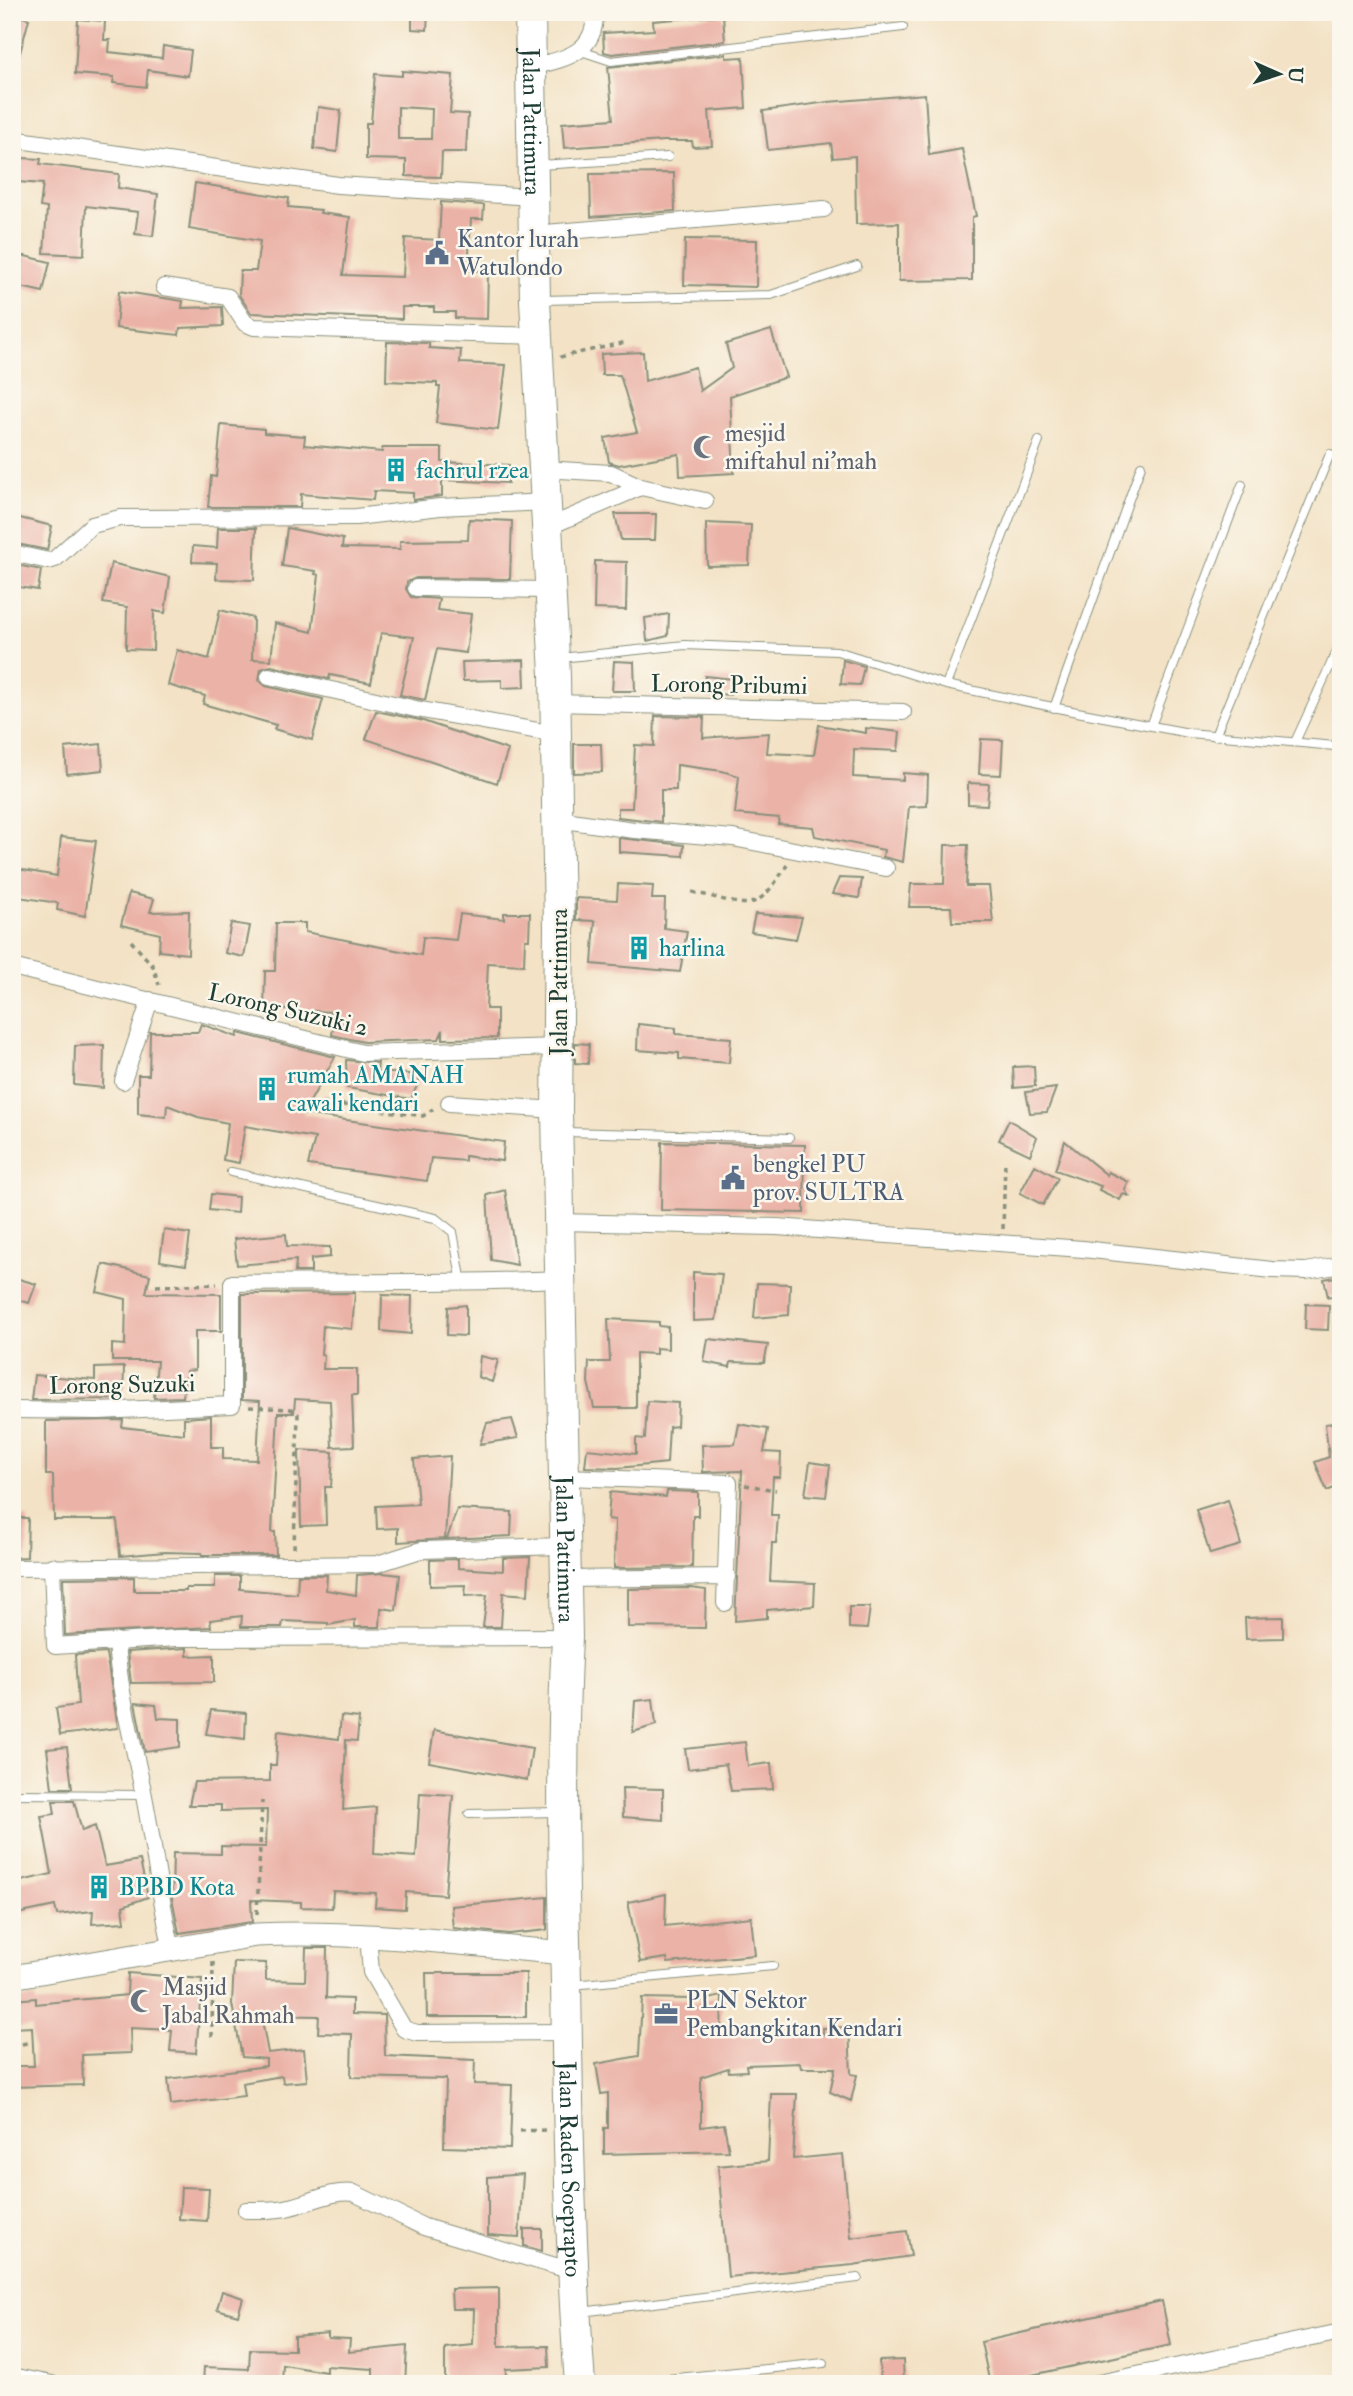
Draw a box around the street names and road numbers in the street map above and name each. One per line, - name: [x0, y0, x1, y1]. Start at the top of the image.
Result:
- street label: Jalan Pattimura: [515, 47, 549, 197]
- street label: Lorong Pribumi: [650, 668, 808, 702]
- street label: Jalan Pattimura: [544, 907, 575, 1057]
- street label: Lorong Suzuki 2: [205, 977, 371, 1043]
- street label: Lorong Suzuki: [49, 1368, 195, 1402]
- street label: Jalan Pattimura: [548, 1474, 582, 1624]
- street label: Jalan Raden Soeprapto: [552, 2060, 589, 2278]

